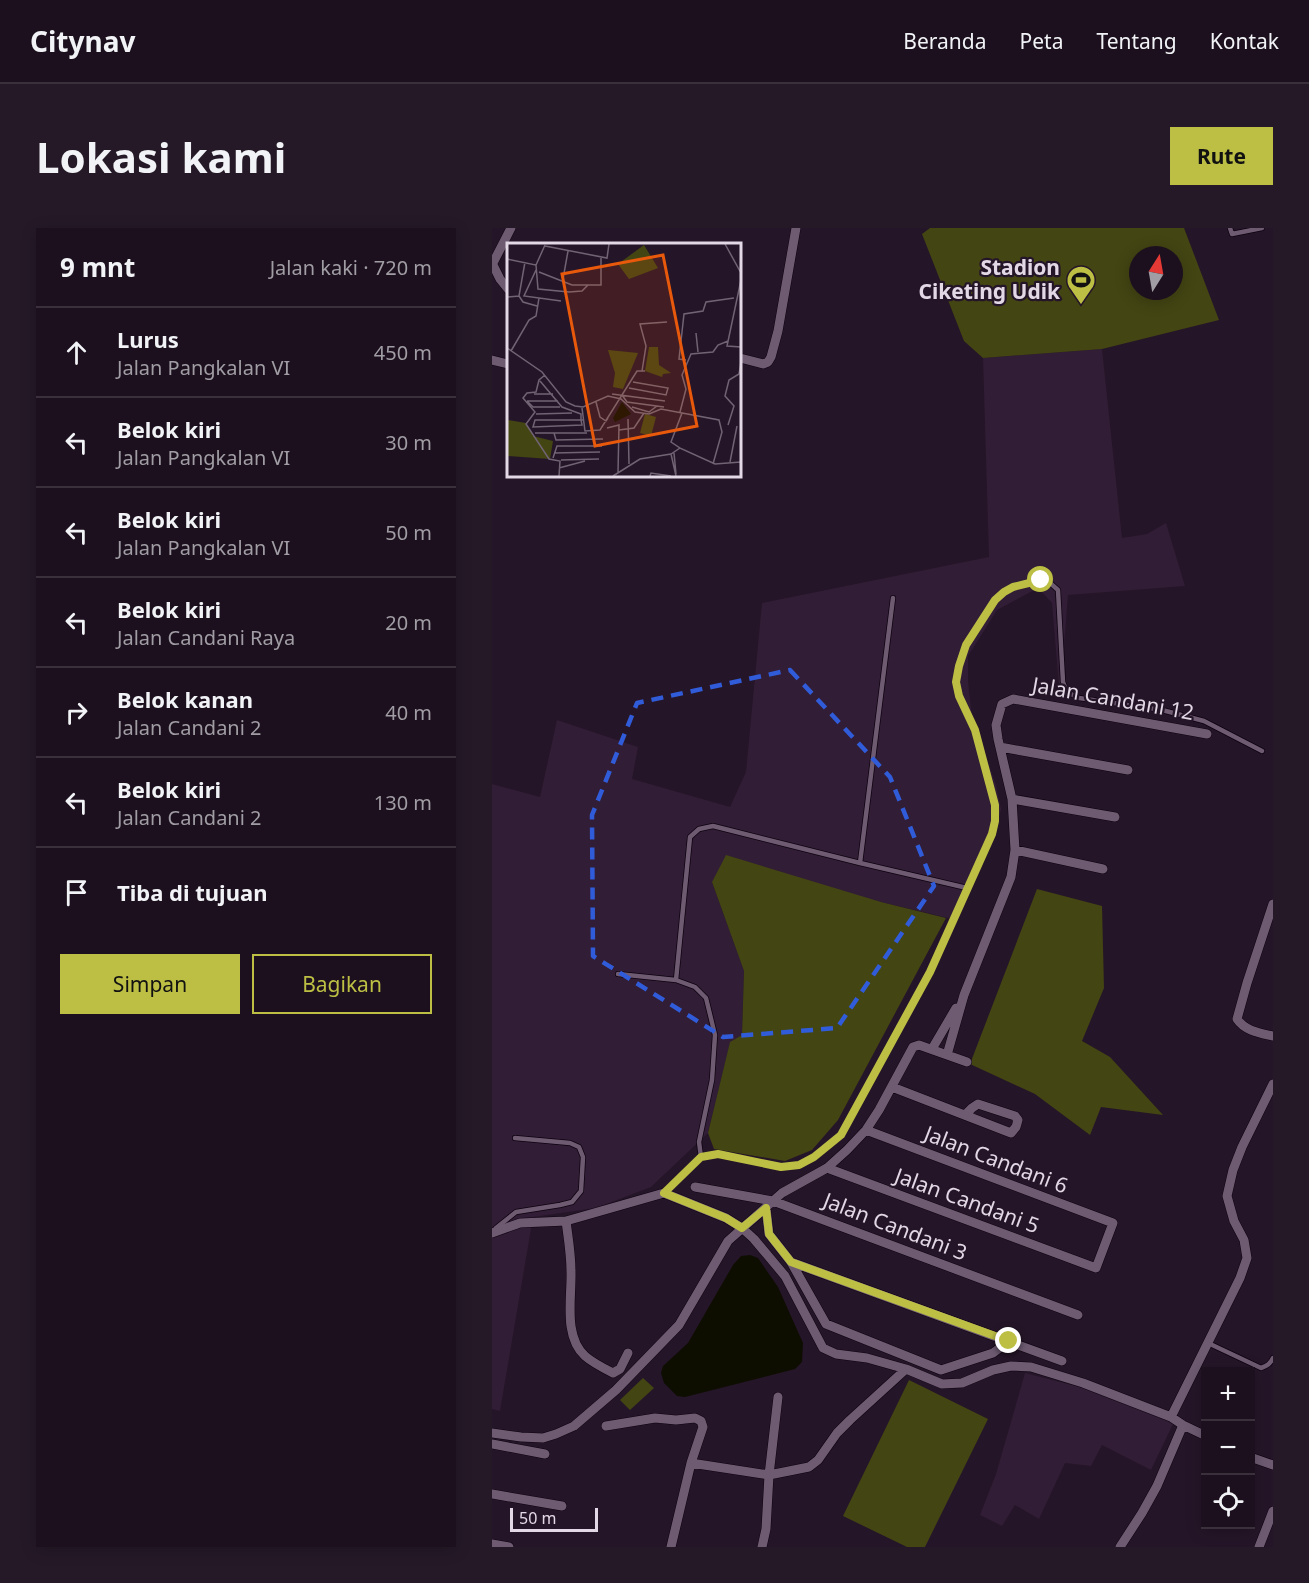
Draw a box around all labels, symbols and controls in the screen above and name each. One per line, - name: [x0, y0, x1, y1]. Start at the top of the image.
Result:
- text: Citynav: [30, 22, 135, 60]
- text: Beranda: [903, 27, 987, 55]
- text: Peta: [1020, 27, 1063, 55]
- text: Tentang: [1096, 27, 1177, 55]
- text: Kontak: [1210, 27, 1279, 55]
- button: Rute: [1170, 127, 1273, 185]
- text: Lokasi kami: [36, 128, 286, 185]
- inset map: [507, 243, 741, 477]
- north arrow: [1129, 246, 1183, 300]
- text: 9 mnt: [60, 249, 135, 285]
- place label: Stadion Ciketing Udik: [918, 253, 1061, 305]
- text: Jalan kaki · 720 m: [270, 254, 432, 281]
- sports icon: Stadion Ciketing Udik: [1065, 264, 1097, 306]
- text: Lurus: [117, 324, 179, 354]
- icon: ahead: [60, 336, 93, 369]
- text: 450 m: [374, 339, 432, 366]
- text: Jalan Pangkalan VI: [117, 354, 290, 381]
- text: Belok kiri: [117, 414, 221, 444]
- icon: left: [60, 426, 93, 459]
- text: 30 m: [385, 429, 432, 456]
- text: Jalan Pangkalan VI: [117, 444, 290, 471]
- text: Belok kiri: [117, 504, 221, 534]
- icon: left: [60, 516, 93, 549]
- text: 50 m: [385, 519, 432, 546]
- text: Jalan Pangkalan VI: [117, 534, 290, 561]
- route start: [1027, 566, 1053, 592]
- text: Belok kiri: [117, 594, 221, 624]
- icon: left: [60, 606, 93, 639]
- text: 20 m: [385, 609, 432, 636]
- text: Jalan Candani Raya: [117, 624, 295, 651]
- street label: Jalan Candani 12: [1028, 670, 1196, 726]
- text: Belok kanan: [117, 684, 253, 714]
- icon: right: [60, 696, 93, 729]
- text: 40 m: [385, 699, 432, 726]
- text: Jalan Candani 2: [117, 714, 262, 741]
- text: Belok kiri: [117, 774, 221, 804]
- icon: left: [60, 786, 93, 819]
- text: 130 m: [374, 789, 432, 816]
- text: Jalan Candani 2: [117, 804, 262, 831]
- icon: arrive: [60, 876, 93, 909]
- text: Tiba di tujuan: [117, 877, 267, 907]
- button: Simpan: [60, 954, 240, 1014]
- button: Bagikan: [252, 954, 432, 1014]
- street label: Jalan Candani 6: [919, 1118, 1072, 1199]
- street label: Jalan Candani 5: [889, 1160, 1043, 1239]
- street label: Jalan Candani 3: [818, 1185, 971, 1266]
- route end: [995, 1327, 1021, 1353]
- map controls: [1201, 1367, 1255, 1529]
- button: +: [1201, 1367, 1255, 1421]
- button: −: [1201, 1421, 1255, 1475]
- button: locate: [1201, 1475, 1255, 1529]
- scale bar: [510, 1505, 598, 1532]
- text: 50 m: [519, 1507, 556, 1529]

